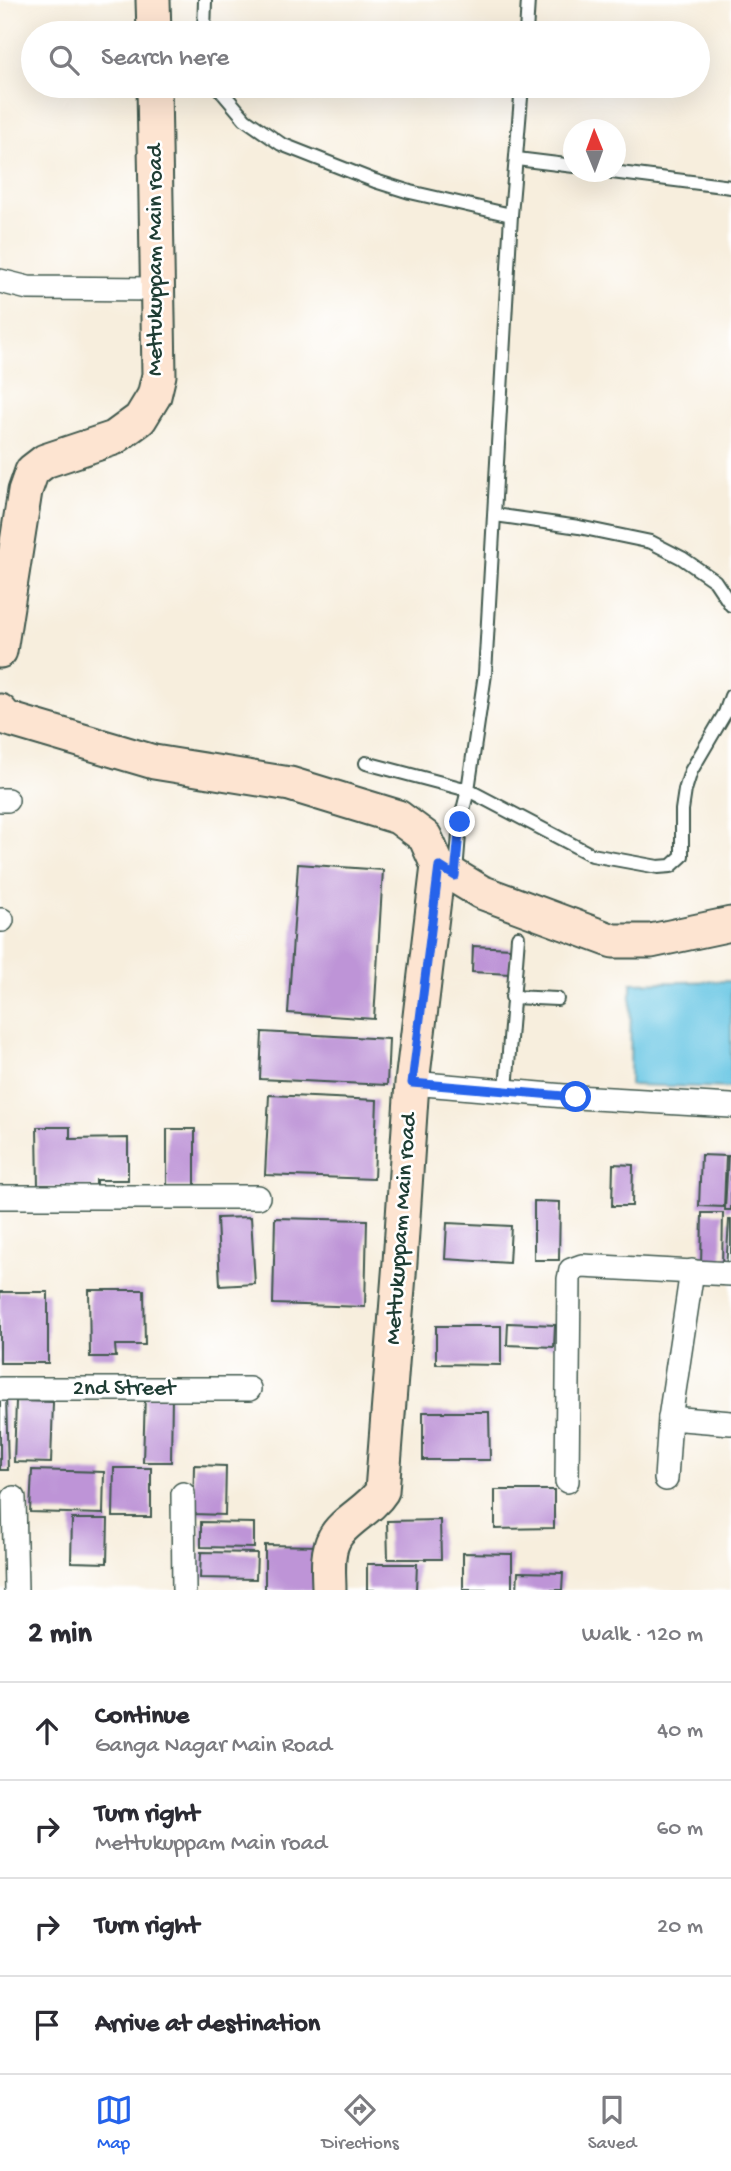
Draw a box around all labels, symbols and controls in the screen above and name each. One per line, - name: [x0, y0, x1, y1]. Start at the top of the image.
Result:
- search box: [21, 21, 710, 98]
- icon: search: [45, 41, 83, 79]
- text: Search here: [101, 44, 229, 75]
- north arrow: [563, 119, 626, 182]
- street label: Mettukuppam Main road: [143, 142, 170, 376]
- route end: [444, 806, 475, 837]
- route start: [560, 1081, 591, 1112]
- street label: Mettukuppam Main road: [380, 1111, 424, 1346]
- street label: 2nd Street: [73, 1376, 177, 1403]
- text: 2 min: [28, 1618, 92, 1653]
- text: Walk · 120 m: [582, 1622, 703, 1649]
- text: Continue: [95, 1702, 189, 1733]
- icon: ahead: [28, 1712, 66, 1750]
- text: 40 m: [657, 1718, 703, 1745]
- text: Ganga Nagar Main Road: [95, 1733, 332, 1760]
- text: Turn right: [95, 1800, 199, 1831]
- icon: right: [28, 1810, 66, 1848]
- text: 60 m: [657, 1816, 703, 1843]
- text: Mettukuppam Main road: [95, 1831, 327, 1858]
- icon: right: [28, 1908, 66, 1946]
- text: Turn right: [95, 1912, 199, 1943]
- text: 20 m: [657, 1914, 703, 1941]
- icon: arrive: [28, 2006, 66, 2044]
- text: Arrive at destination: [95, 2010, 320, 2041]
- tab: Map: [95, 2091, 133, 2156]
- tab: Directions: [322, 2091, 399, 2156]
- tab: Saved: [588, 2091, 636, 2156]

